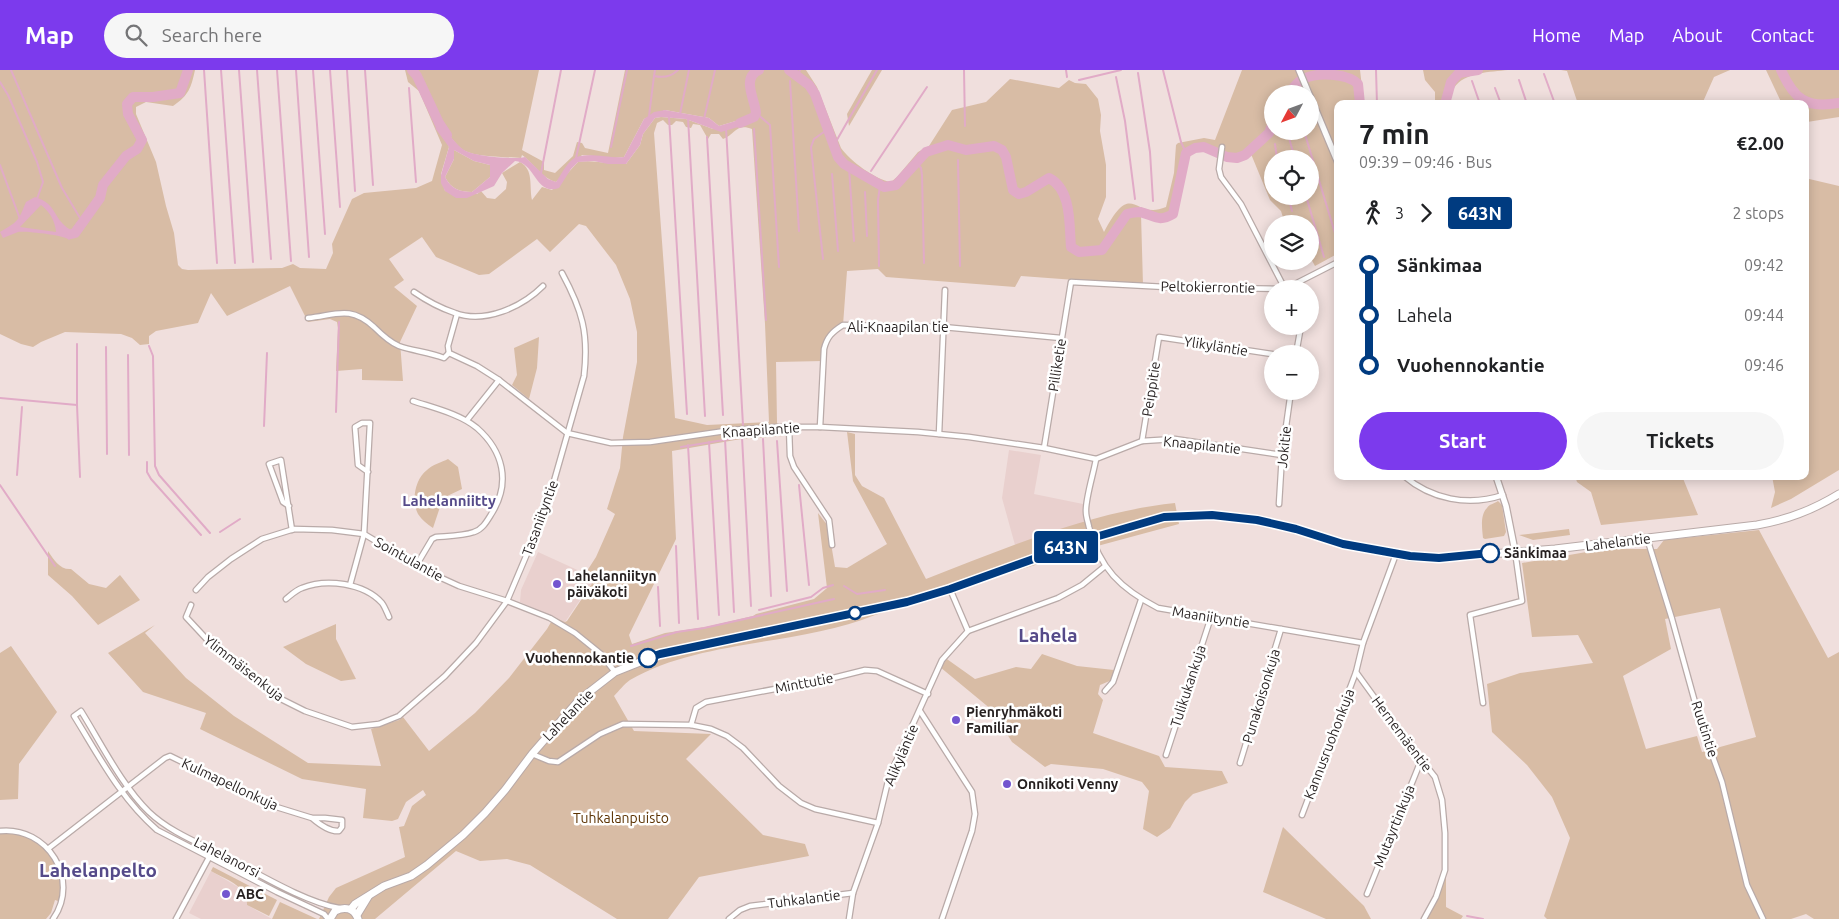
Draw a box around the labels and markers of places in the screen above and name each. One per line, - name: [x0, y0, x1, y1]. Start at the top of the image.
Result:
- marker: Sänkimaa: [1480, 543, 1500, 563]
- place label: Sänkimaa: [1504, 545, 1567, 561]
- place label: Lahelanniityn päiväkoti: [567, 568, 657, 600]
- marker: Lahelanniityn päiväkoti: [551, 578, 563, 590]
- unlabelled marker: [848, 606, 862, 620]
- marker: Vuohennokantie: [638, 648, 658, 668]
- place label: Vuohennokantie: [525, 650, 634, 666]
- place label: Pienryhmäkoti Familiar: [966, 704, 1062, 736]
- marker: Pienryhmäkoti Familiar: [950, 714, 962, 726]
- place label: Onnikoti Venny: [1017, 776, 1119, 792]
- marker: Onnikoti Venny: [1001, 778, 1013, 790]
- place label: ABC: [236, 886, 264, 902]
- marker: ABC: [220, 888, 232, 900]

